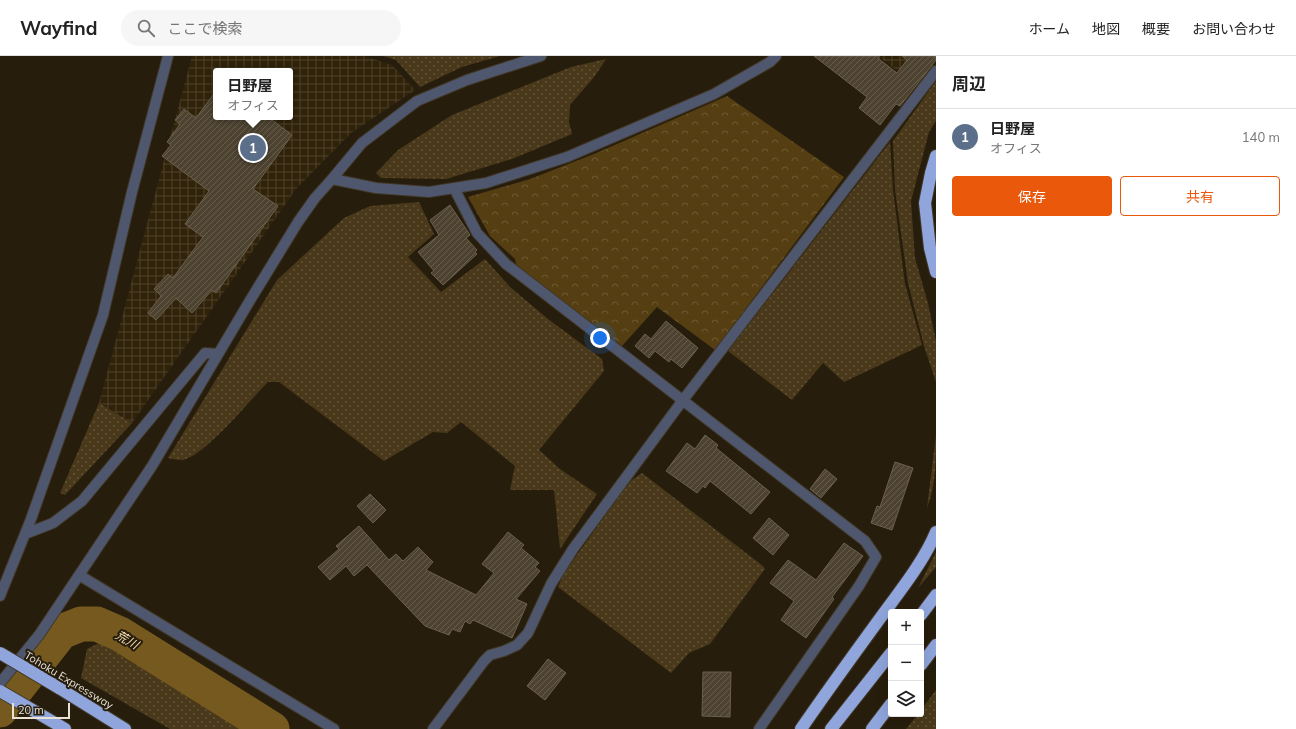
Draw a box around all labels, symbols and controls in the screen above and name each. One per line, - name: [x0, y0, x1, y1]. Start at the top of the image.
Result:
- search box: [121, 10, 401, 46]
- text: Wayfind: [20, 16, 97, 40]
- icon: search: [135, 17, 157, 39]
- text: ここで検索: [167, 19, 242, 38]
- text: ホーム: [1028, 20, 1070, 38]
- text: 地図: [1092, 20, 1120, 38]
- text: 概要: [1142, 20, 1170, 38]
- text: お問い合わせ: [1192, 20, 1276, 38]
- popup: [213, 68, 293, 120]
- text: 周辺: [952, 73, 986, 94]
- text: 日野屋: [227, 76, 272, 95]
- text: オフィス: [227, 97, 279, 113]
- text: 日野屋: [990, 119, 1035, 138]
- text: 1: [961, 129, 969, 145]
- text: 140 m: [1242, 129, 1280, 145]
- pin: 1: [240, 133, 266, 163]
- text: オフィス: [990, 140, 1042, 156]
- button: 保存: [952, 176, 1112, 216]
- button: 共有: [1120, 176, 1280, 216]
- your location: [590, 328, 610, 348]
- map controls: [888, 609, 924, 717]
- button: +: [888, 609, 924, 645]
- water label: 荒川: [113, 627, 143, 653]
- button: −: [888, 645, 924, 681]
- street label: Tohoku Expressway: [22, 648, 116, 712]
- button: layers: [888, 681, 924, 717]
- scale bar: [12, 701, 70, 720]
- text: 20 m: [18, 703, 44, 717]

